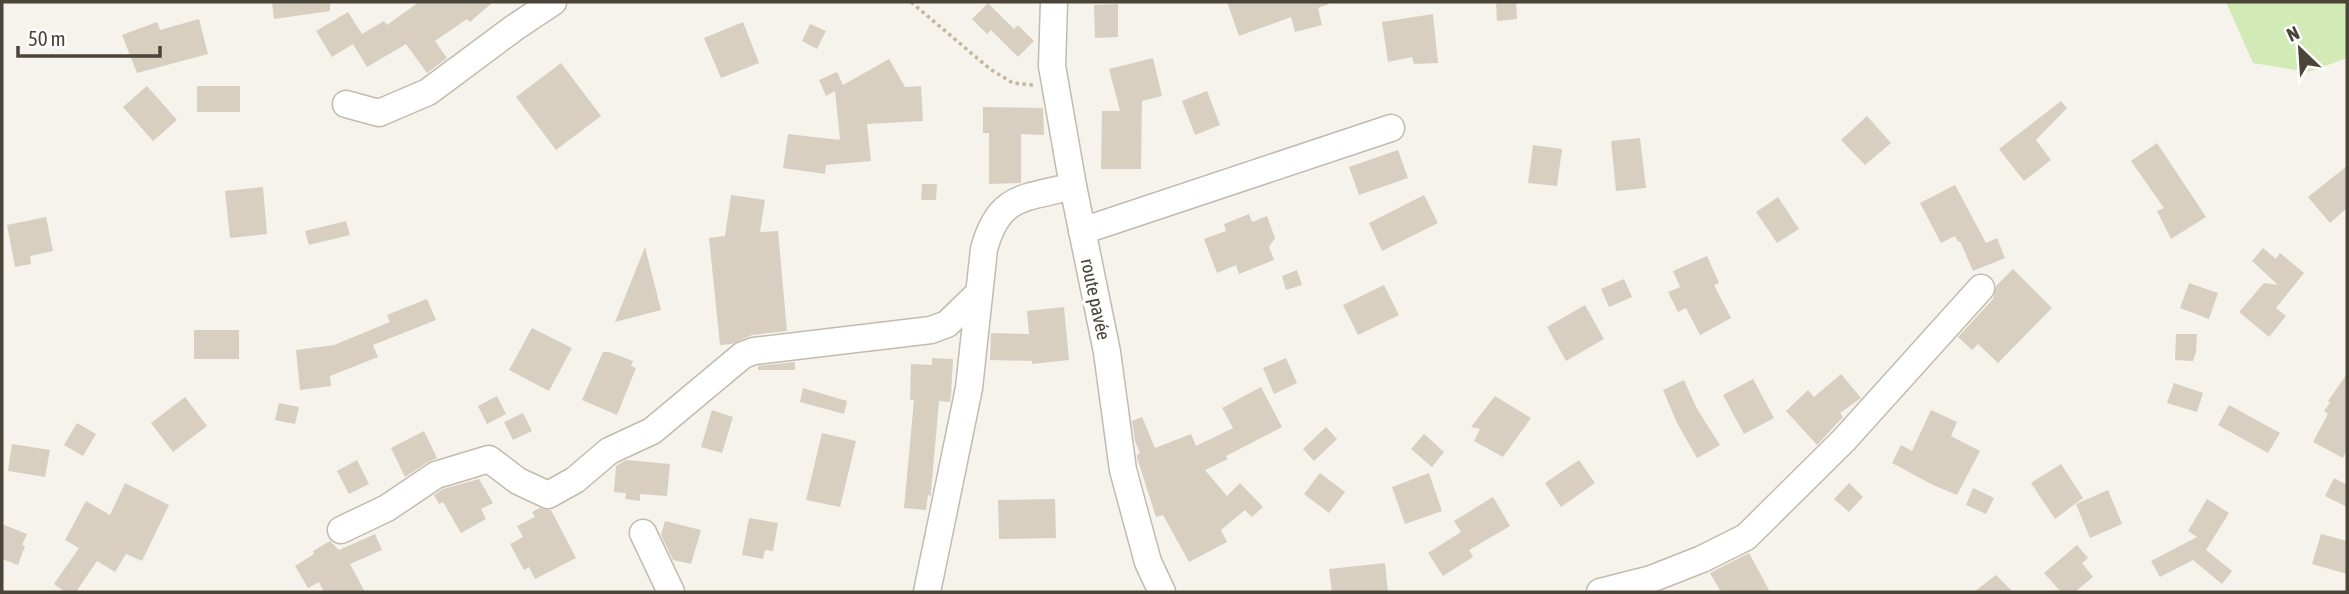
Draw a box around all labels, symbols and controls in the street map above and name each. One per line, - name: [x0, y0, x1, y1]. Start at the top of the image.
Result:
- scale bar: [18, 14, 159, 58]
- north arrow: [2265, 14, 2335, 84]
- text: N: [2283, 21, 2303, 46]
- text: 50 m: [28, 26, 66, 50]
- street label: route pavée: [1077, 256, 1115, 342]

